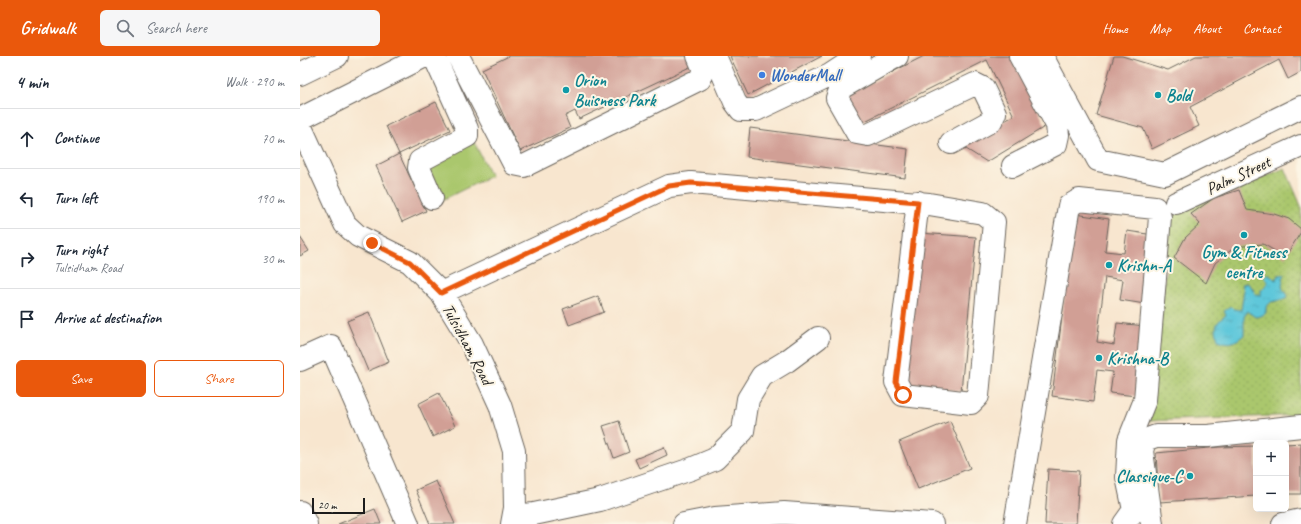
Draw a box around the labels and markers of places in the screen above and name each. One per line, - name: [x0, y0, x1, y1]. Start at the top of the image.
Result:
- place label: WonderMall: [770, 65, 843, 86]
- place label: Orion Buisness Park: [574, 70, 657, 111]
- marker: WonderMall: [757, 70, 767, 80]
- marker: Orion Buisness Park: [561, 85, 571, 95]
- place label: Bold: [1166, 85, 1194, 106]
- marker: Bold: [1153, 90, 1163, 100]
- marker: Gym & Fitness centre: [1239, 230, 1249, 240]
- place label: Gym & Fitness centre: [1202, 242, 1288, 283]
- place label: Krishn-A: [1117, 255, 1172, 276]
- marker: Krishn-A: [1104, 260, 1114, 270]
- place label: Krishna-B: [1107, 348, 1170, 369]
- marker: Krishna-B: [1094, 353, 1104, 363]
- place label: Classique-C: [1116, 466, 1185, 487]
- marker: Classique-C: [1185, 471, 1195, 481]

